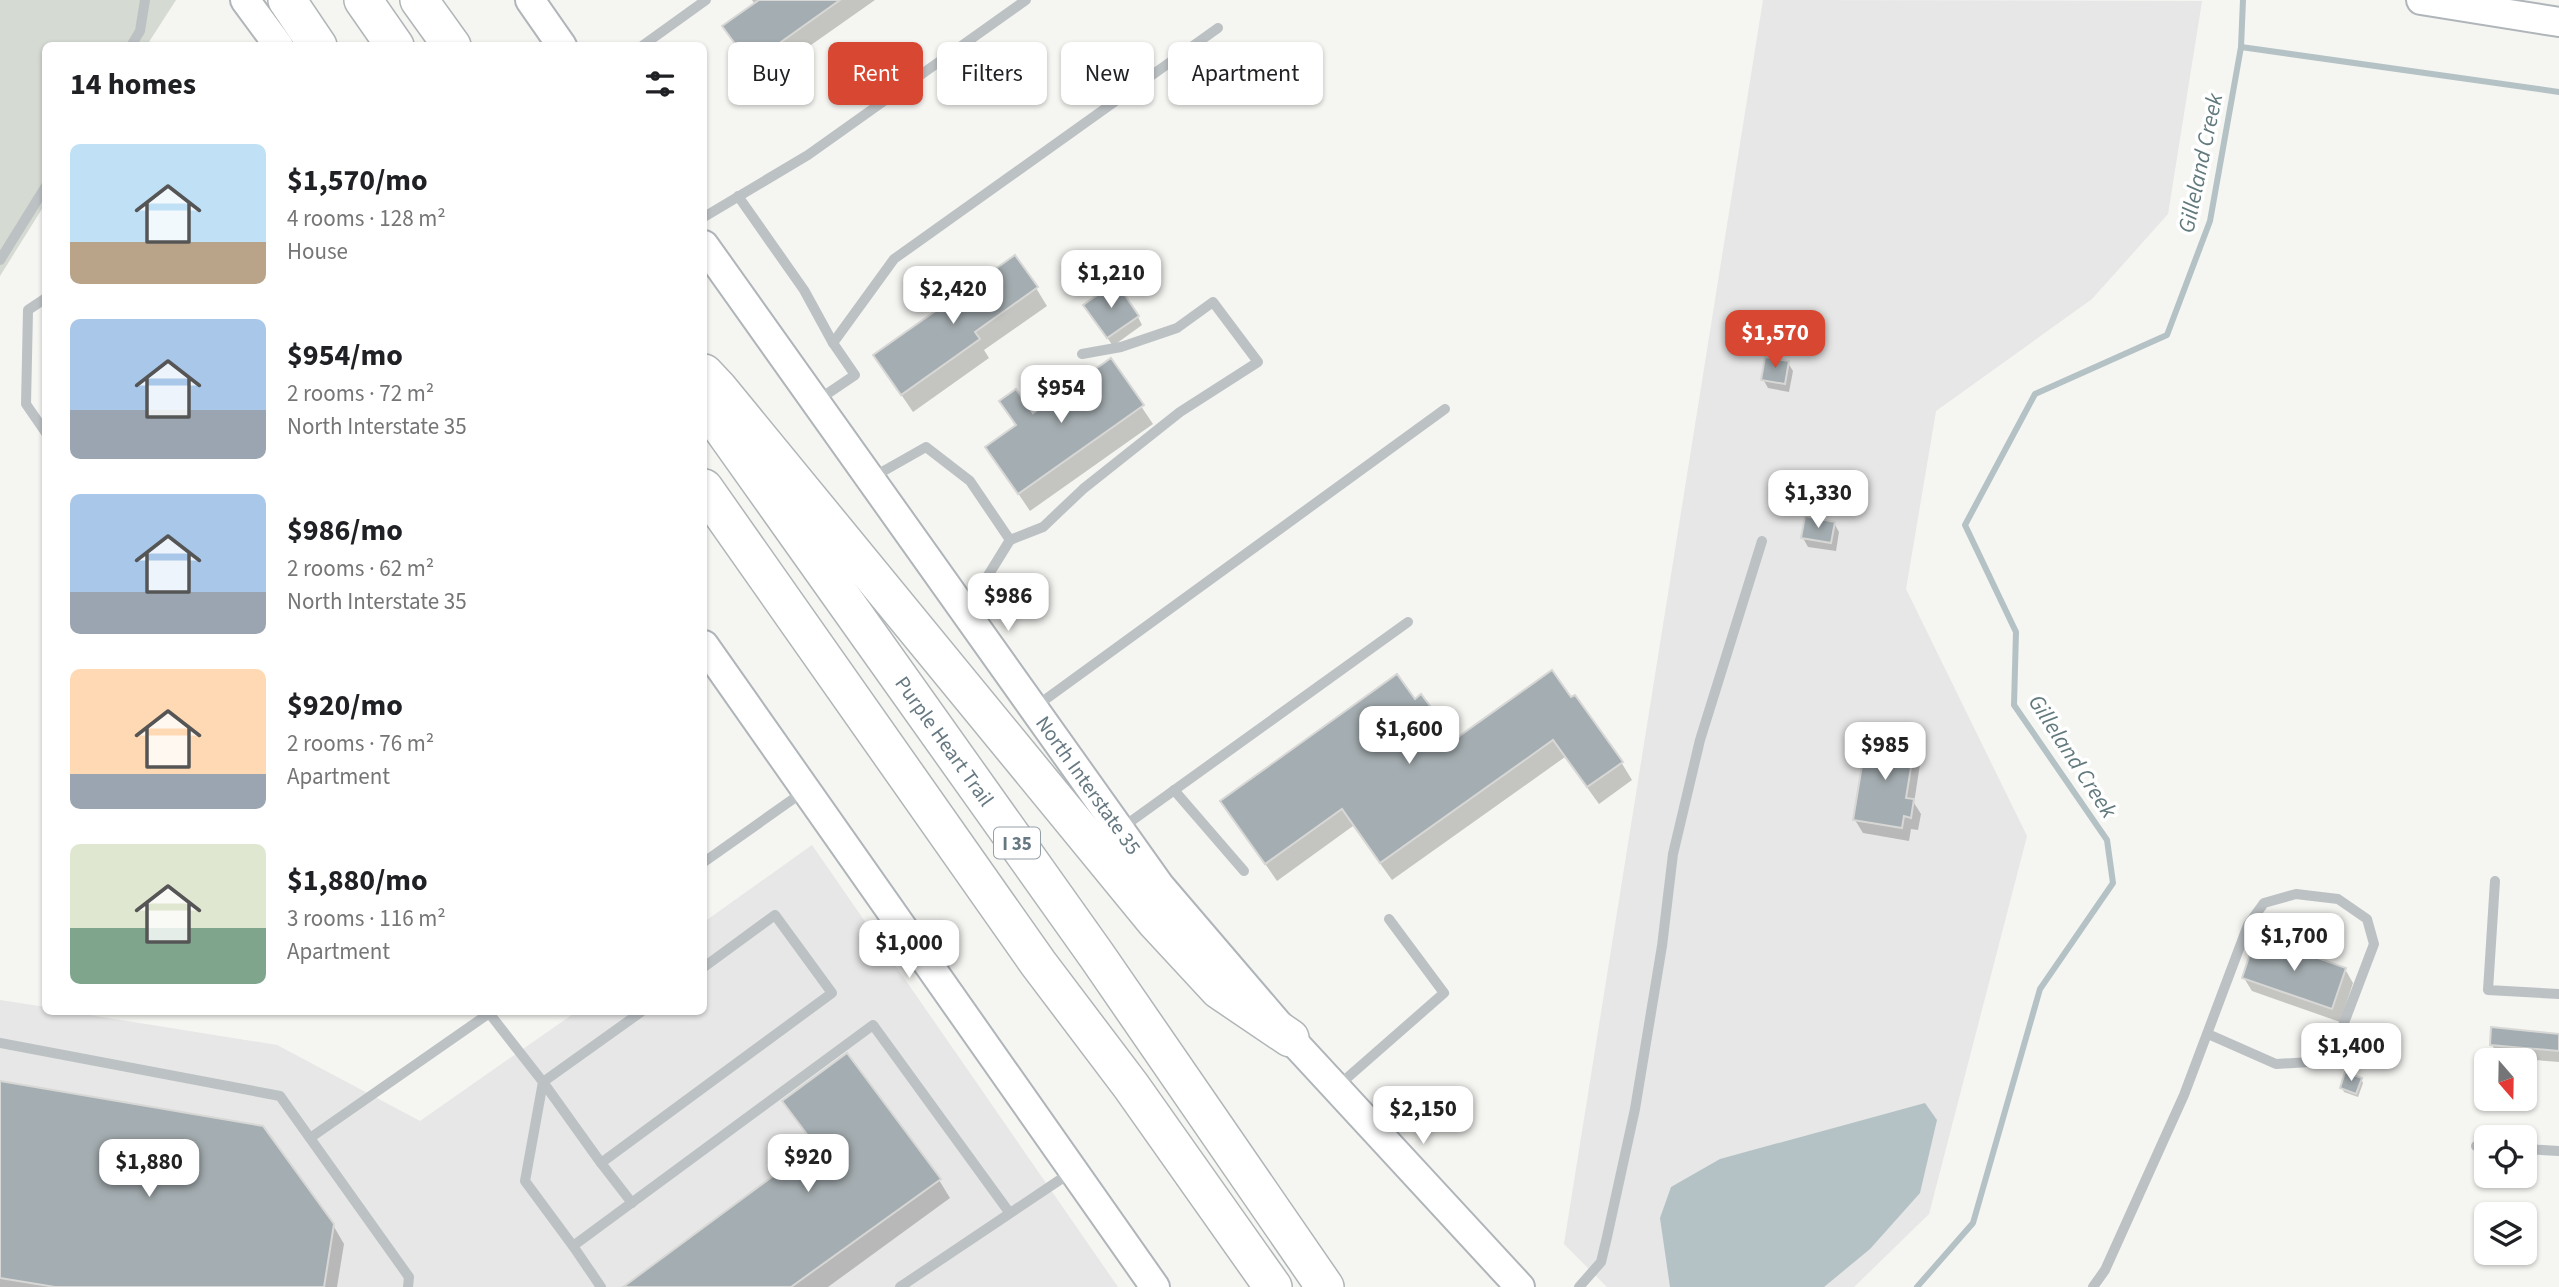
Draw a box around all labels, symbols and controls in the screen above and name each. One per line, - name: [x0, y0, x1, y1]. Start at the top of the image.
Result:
- chip: Buy: [728, 42, 814, 105]
- chip: Rent: [828, 42, 923, 105]
- chip: Filters: [937, 42, 1047, 105]
- chip: New: [1061, 42, 1154, 105]
- chip: Apartment: [1168, 42, 1323, 105]
- text: 14 homes: [70, 63, 196, 106]
- icon: filters: [641, 65, 679, 103]
- water label: Gilleland Creek: [2170, 89, 2232, 236]
- text: $1,570/mo: [287, 159, 428, 202]
- icon: home: [126, 172, 210, 256]
- text: 4 rooms · 128 m²: [287, 202, 446, 235]
- text: House: [287, 235, 348, 268]
- pin: $1,210: [1054, 250, 1168, 310]
- text: $1,210: [1077, 256, 1145, 289]
- pin: $2,420: [896, 266, 1010, 326]
- text: $2,420: [919, 272, 987, 305]
- pin: $1,570: [1718, 310, 1832, 370]
- text: $1,570: [1741, 316, 1809, 349]
- text: $954/mo: [287, 334, 403, 377]
- icon: home: [126, 347, 210, 431]
- pin: $954: [1020, 366, 1102, 425]
- text: $954: [1037, 371, 1085, 404]
- text: 2 rooms · 72 m²: [287, 377, 434, 410]
- text: North Interstate 35: [287, 410, 467, 443]
- pin: $1,330: [1761, 470, 1875, 530]
- text: $1,330: [1784, 476, 1852, 509]
- text: $986/mo: [287, 509, 403, 552]
- icon: home: [126, 522, 210, 606]
- text: 2 rooms · 62 m²: [287, 552, 434, 585]
- pin: $986: [967, 574, 1049, 633]
- text: $986: [984, 579, 1032, 612]
- text: North Interstate 35: [287, 585, 467, 618]
- street label: Purple Heart Trail: [888, 670, 1001, 813]
- text: $920/mo: [287, 684, 403, 727]
- water label: Gilleland Creek: [2020, 688, 2126, 826]
- icon: home: [126, 697, 210, 781]
- pin: $1,600: [1352, 706, 1466, 766]
- street label: North Interstate 35: [1029, 710, 1148, 861]
- text: $1,600: [1375, 712, 1443, 745]
- pin: $985: [1844, 722, 1926, 782]
- text: 2 rooms · 76 m²: [287, 727, 434, 760]
- text: $985: [1861, 728, 1909, 761]
- text: Apartment: [287, 760, 390, 793]
- road number: I 35: [994, 828, 1040, 858]
- text: $1,880/mo: [287, 859, 428, 902]
- icon: home: [126, 872, 210, 956]
- text: 3 rooms · 116 m²: [287, 902, 446, 935]
- pin: $1,700: [2237, 914, 2351, 973]
- text: $1,700: [2260, 919, 2328, 952]
- pin: $1,000: [852, 920, 966, 980]
- text: $1,000: [875, 926, 943, 959]
- text: Apartment: [287, 935, 390, 968]
- pin: $1,400: [2294, 1024, 2408, 1083]
- text: $1,400: [2317, 1029, 2385, 1062]
- north arrow: [2474, 1048, 2538, 1111]
- map controls: [2474, 1048, 2537, 1265]
- pin: $2,150: [1366, 1086, 1480, 1146]
- text: $2,150: [1389, 1092, 1457, 1125]
- button: locate: [2474, 1125, 2537, 1188]
- pin: $920: [767, 1134, 849, 1194]
- pin: $1,880: [92, 1140, 206, 1199]
- text: $920: [784, 1140, 832, 1173]
- text: $1,880: [115, 1145, 183, 1178]
- button: layers: [2474, 1202, 2537, 1265]

